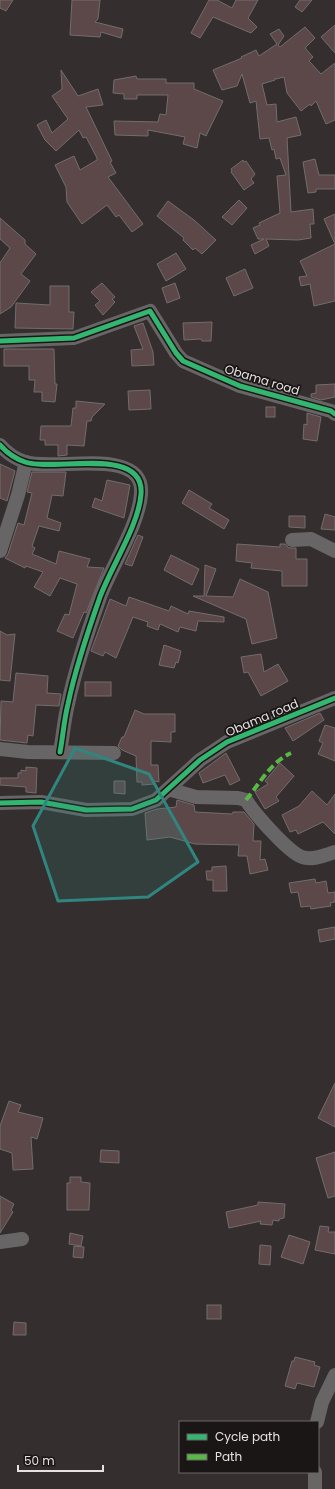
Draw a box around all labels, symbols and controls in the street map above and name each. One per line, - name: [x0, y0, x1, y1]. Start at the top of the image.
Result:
- street label: Obama road: [222, 360, 302, 399]
- street label: Obama road: [223, 695, 301, 741]
- legend: [179, 1421, 319, 1473]
- text: Cycle path: [215, 1428, 280, 1445]
- scale bar: [18, 1447, 103, 1473]
- text: Path: [215, 1448, 242, 1465]
- text: 50 m: [24, 1452, 55, 1469]

